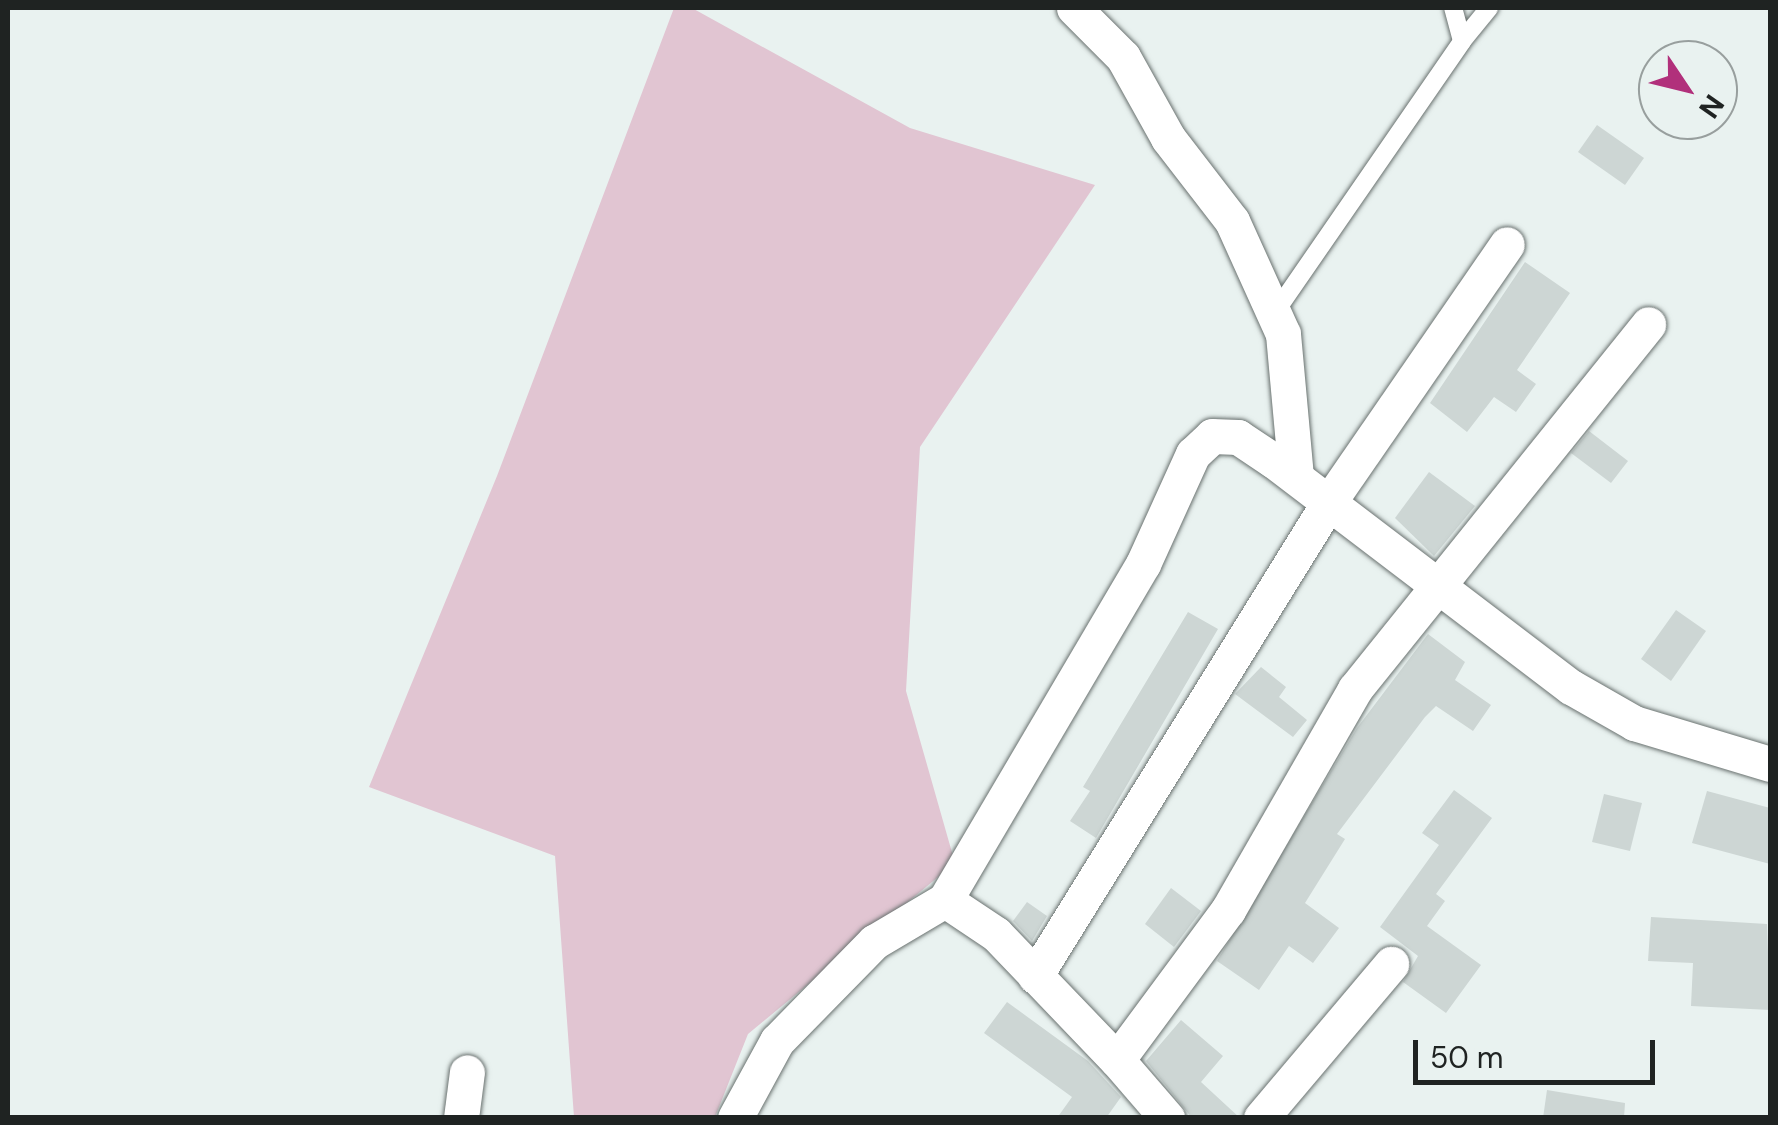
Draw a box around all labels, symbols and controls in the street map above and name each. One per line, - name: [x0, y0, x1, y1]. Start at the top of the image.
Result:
- north arrow: [1638, 40, 1738, 140]
- text: N: [1690, 87, 1732, 125]
- scale bar: [1418, 1020, 1660, 1082]
- text: 50 m: [1430, 1038, 1504, 1077]

